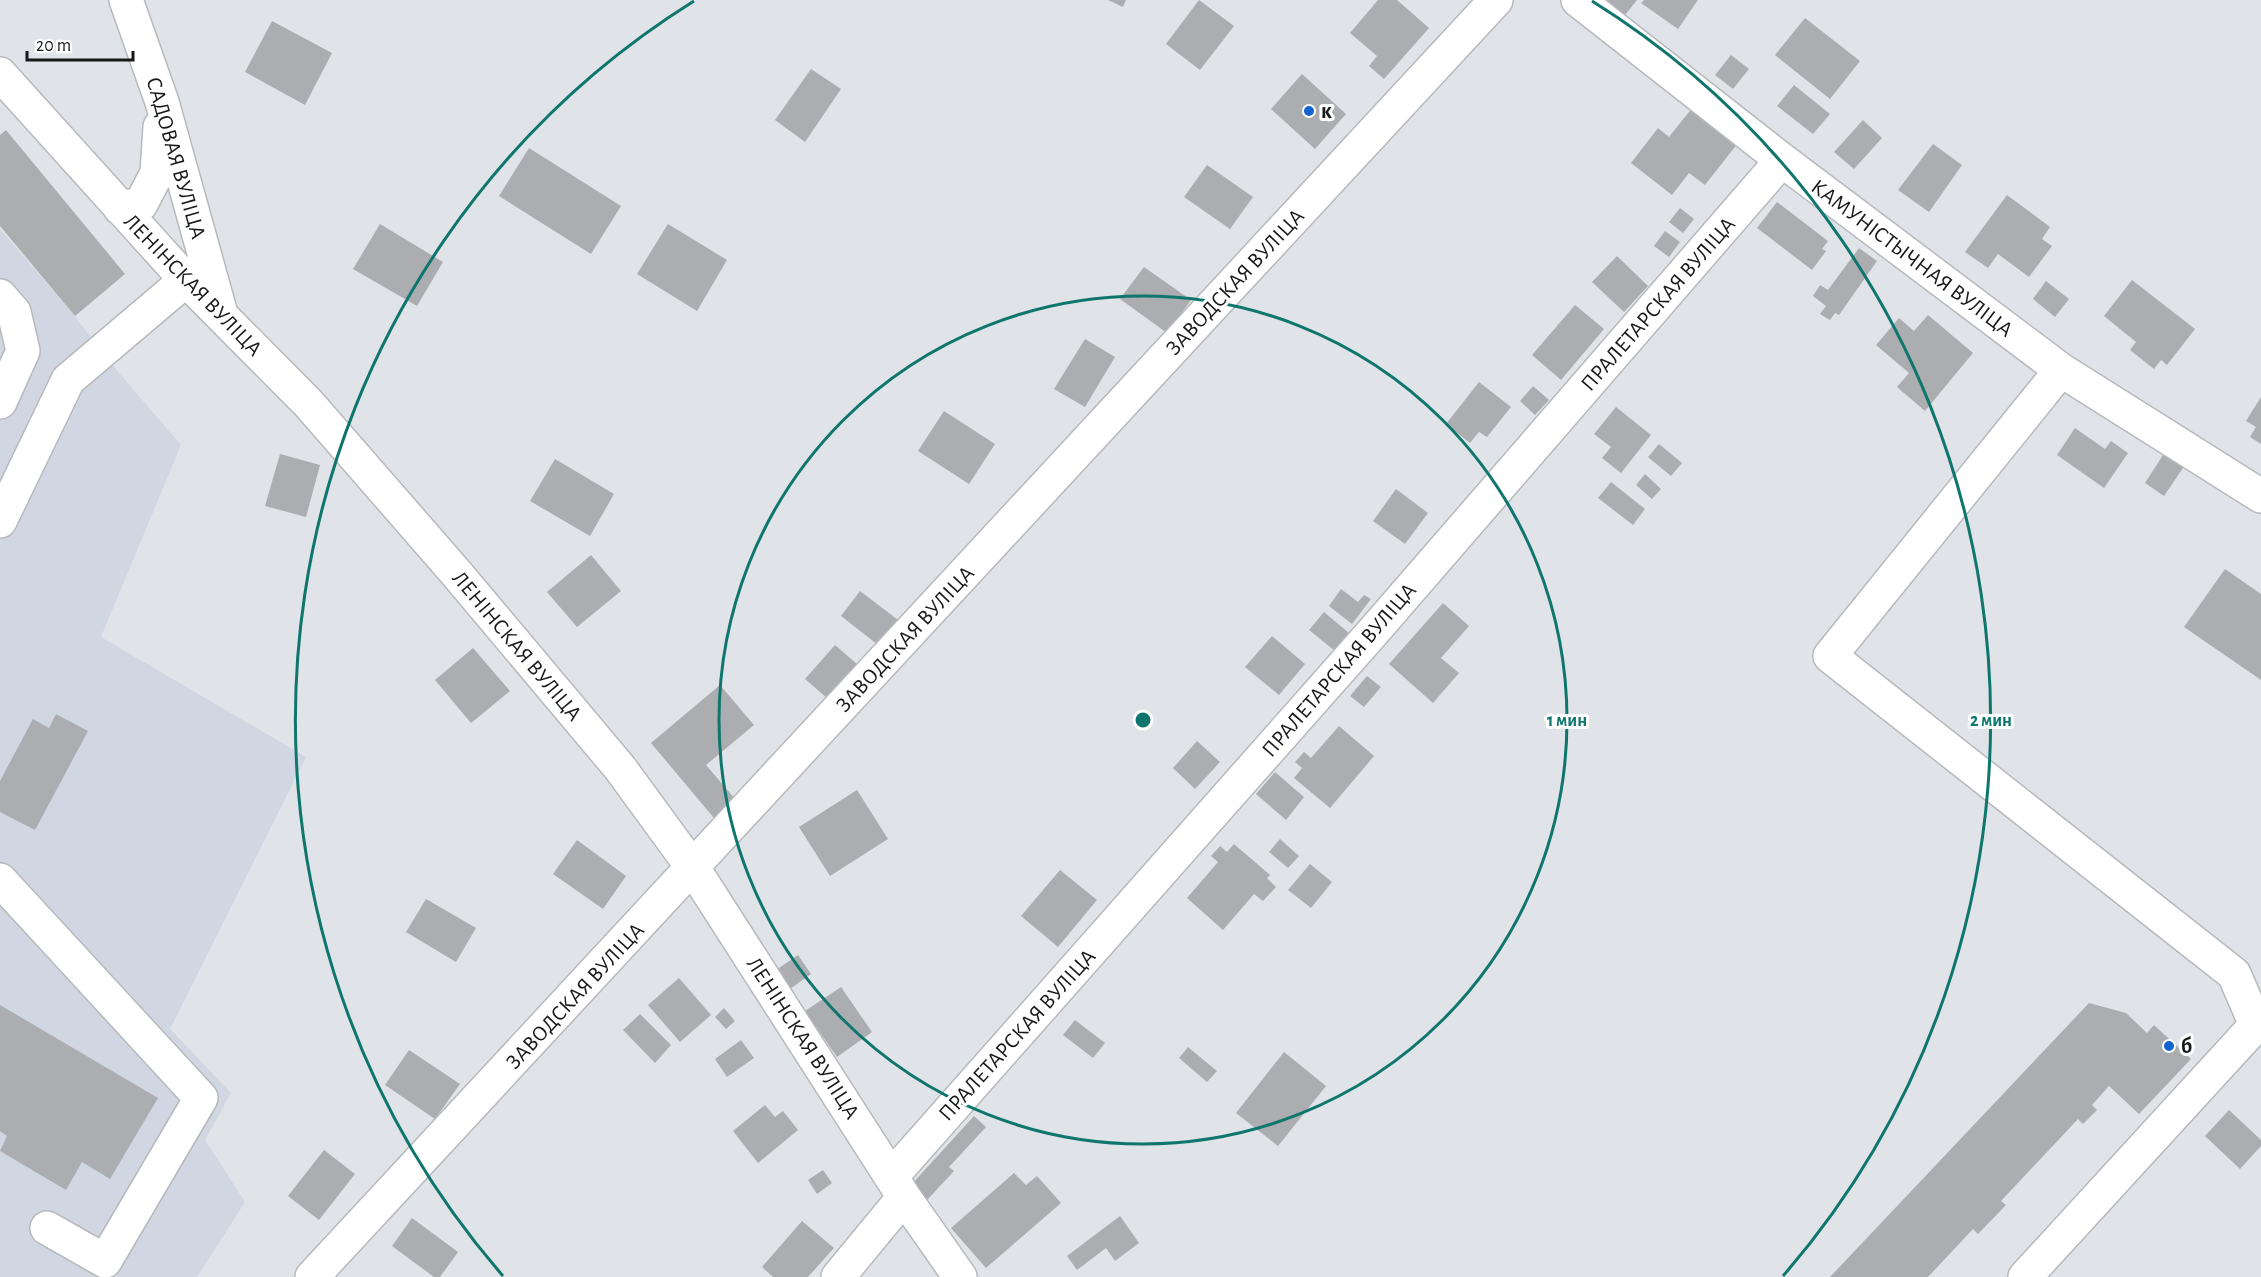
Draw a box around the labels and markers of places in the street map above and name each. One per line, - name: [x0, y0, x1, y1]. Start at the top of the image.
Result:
- place label: к: [1321, 100, 1332, 122]
- marker: к: [1302, 104, 1316, 118]
- centre of rings: [1133, 710, 1153, 730]
- place label: б: [2181, 1035, 2192, 1057]
- marker: б: [2162, 1039, 2176, 1053]

